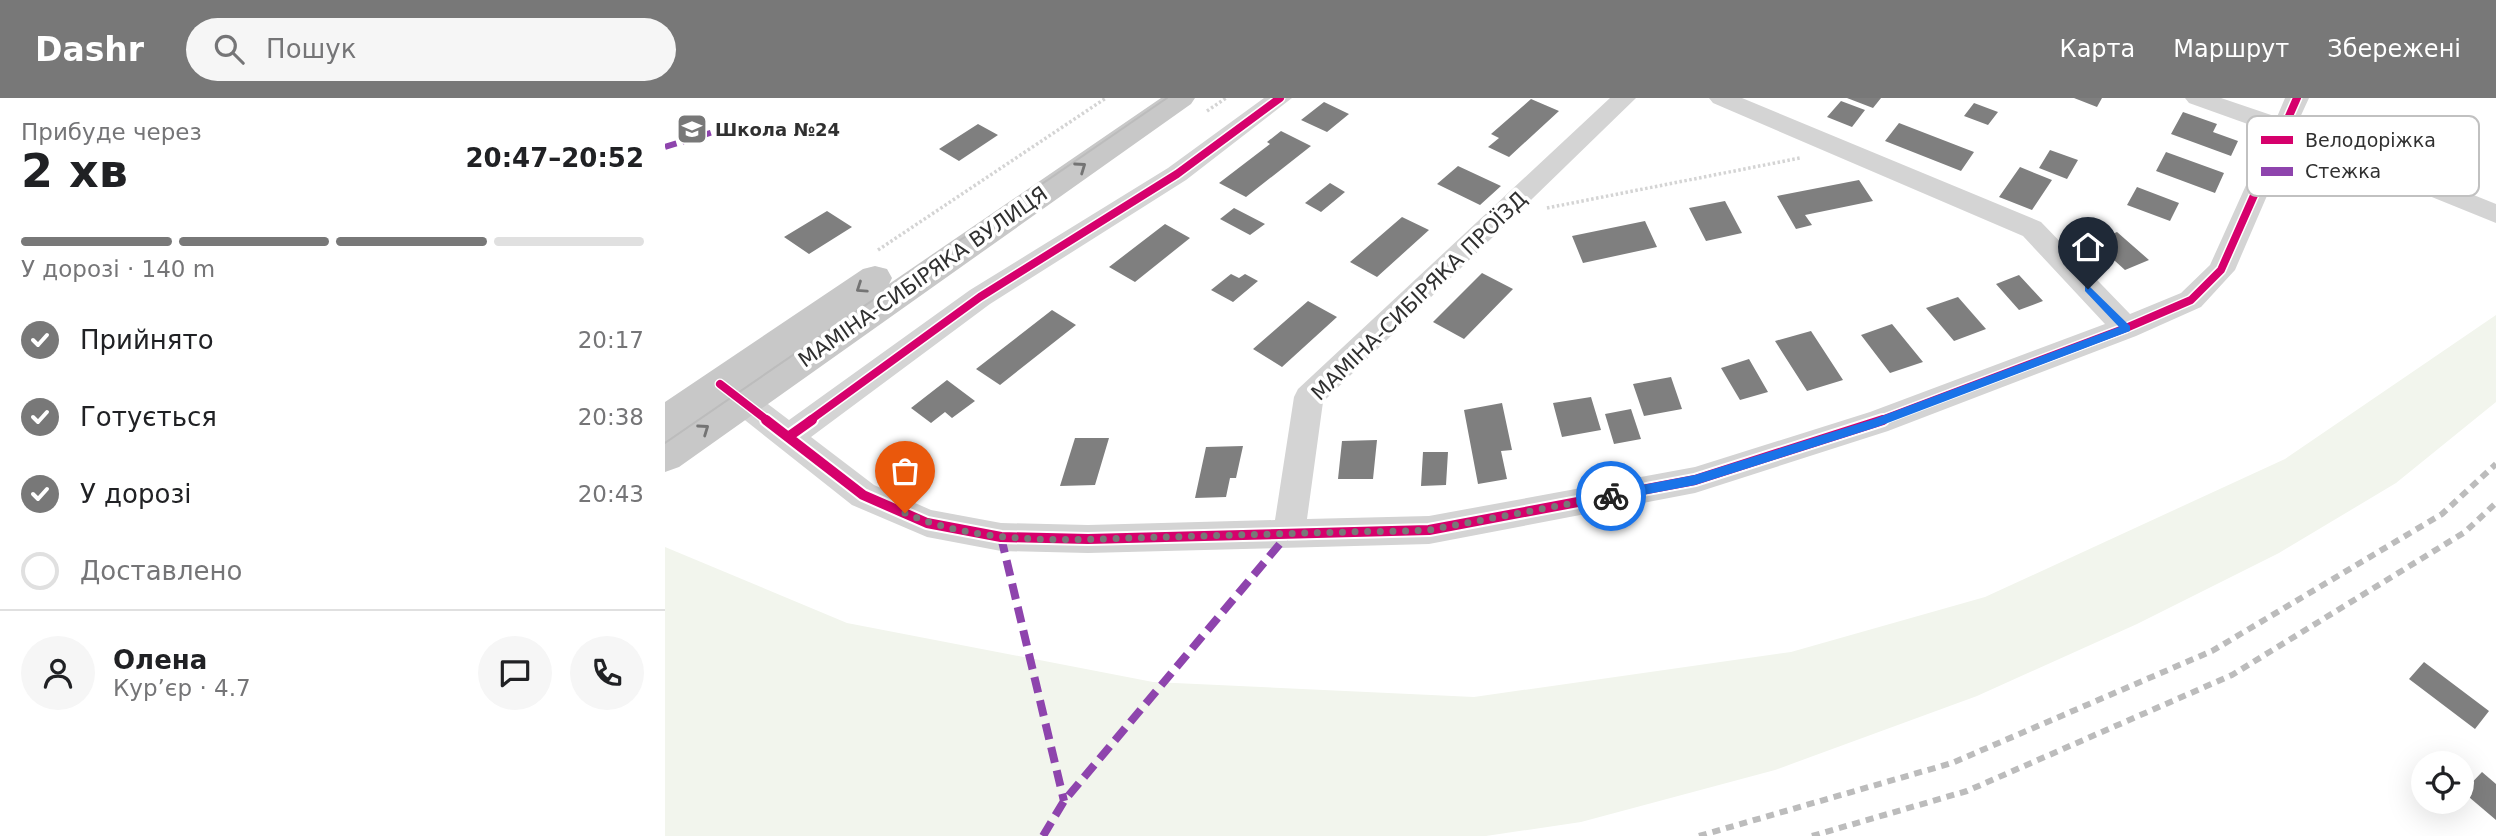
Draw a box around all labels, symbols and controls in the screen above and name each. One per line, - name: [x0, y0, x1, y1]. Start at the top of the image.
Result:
- search box: [186, 18, 676, 81]
- text: Dashr: [35, 30, 144, 69]
- icon: search: [210, 30, 248, 68]
- text: Пошук: [266, 34, 356, 64]
- text: Карта: [2060, 35, 2135, 63]
- text: Маршрут: [2173, 35, 2289, 63]
- text: Збережені: [2327, 35, 2461, 63]
- school or university icon: Школа №24: [675, 112, 709, 146]
- legend: [2247, 116, 2479, 196]
- text: Прибуде через: [21, 119, 202, 145]
- place label: Школа №24: [715, 119, 840, 140]
- text: Велодоріжка: [2305, 129, 2436, 151]
- text: 20:47–20:52: [465, 143, 644, 173]
- text: 2 хв: [21, 144, 128, 198]
- text: Стежка: [2305, 160, 2381, 182]
- one-way arrow: [1073, 163, 1086, 175]
- street label: МАМІНА-СИБІРЯКА ВУЛИЦЯ: [794, 182, 1052, 372]
- street label: МАМІНА-СИБІРЯКА ПРОЇЗД: [1306, 186, 1532, 405]
- pin: [2058, 217, 2118, 289]
- icon: home: [2069, 228, 2107, 266]
- text: У дорозі · 140 m: [21, 256, 215, 282]
- one-way arrow: [856, 280, 869, 292]
- icon: check: [21, 321, 59, 359]
- text: Прийнято: [80, 325, 214, 355]
- text: 20:17: [578, 327, 644, 353]
- icon: check: [21, 398, 59, 436]
- text: Готується: [80, 402, 217, 432]
- text: 20:38: [578, 404, 644, 430]
- one-way arrow: [696, 425, 709, 437]
- pin: [875, 441, 935, 513]
- icon: bag: [886, 452, 924, 490]
- courier: [1576, 461, 1646, 531]
- icon: check: [21, 475, 59, 513]
- icon: bike: [1592, 477, 1630, 515]
- text: У дорозі: [80, 479, 191, 509]
- text: 20:43: [578, 481, 644, 507]
- text: Доставлено: [80, 556, 242, 586]
- button: person: [21, 636, 95, 710]
- button: chat: [478, 636, 552, 710]
- button: phone: [570, 636, 644, 710]
- text: Олена: [113, 645, 207, 675]
- text: Кур’єр · 4.7: [113, 675, 251, 701]
- map controls: [2411, 751, 2474, 814]
- button: locate: [2411, 751, 2474, 814]

